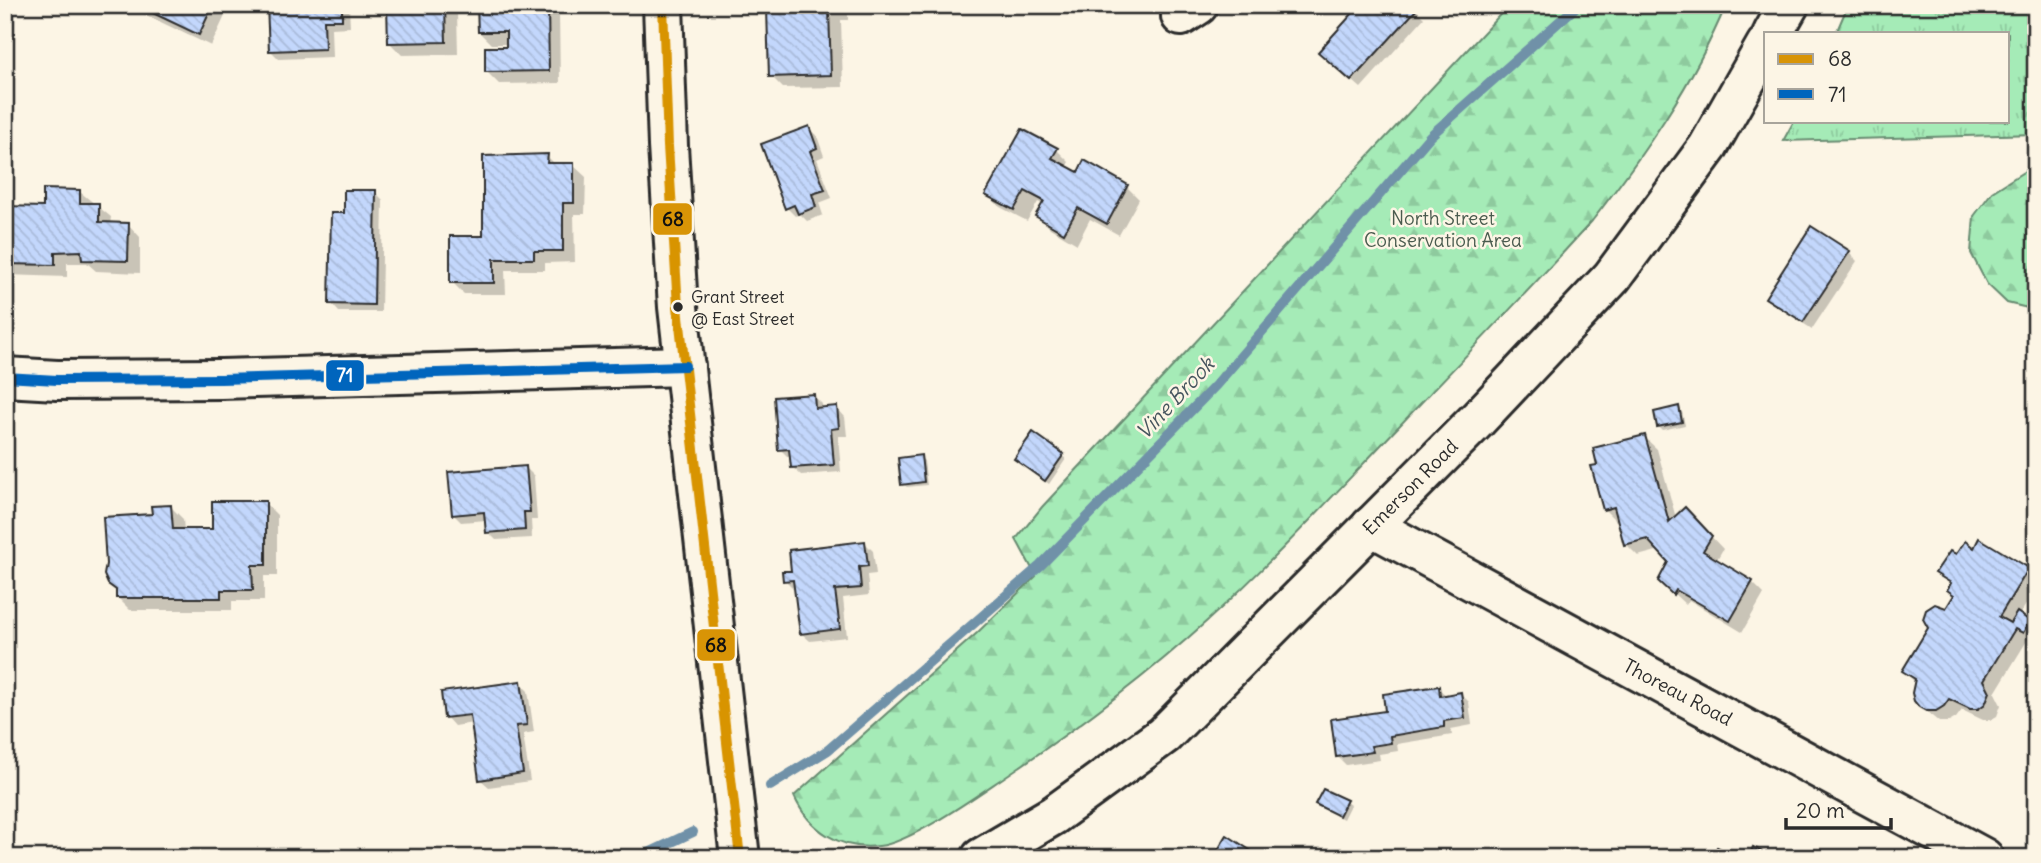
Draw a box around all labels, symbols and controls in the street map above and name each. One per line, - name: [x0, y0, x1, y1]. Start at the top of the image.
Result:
- legend: [1764, 32, 2010, 122]
- text: 68: [1828, 45, 1852, 72]
- text: 71: [1828, 81, 1847, 108]
- line badge: 68: [652, 202, 693, 236]
- park label: North Street Conservation Area: [1364, 206, 1522, 252]
- text: 68: [662, 207, 684, 231]
- place label: Grant Street @ East Street: [691, 286, 795, 330]
- marker: Grant Street @ East Street: [671, 300, 685, 314]
- water label: Vine Brook: [1130, 350, 1221, 445]
- line badge: 71: [325, 359, 365, 392]
- text: 71: [337, 363, 353, 387]
- street label: Emerson Road: [1357, 434, 1463, 540]
- line badge: 68: [696, 628, 736, 662]
- text: 68: [705, 633, 727, 657]
- street label: Thoreau Road: [1619, 653, 1737, 731]
- scale bar: [1786, 786, 1890, 830]
- text: 20 m: [1796, 797, 1845, 824]

